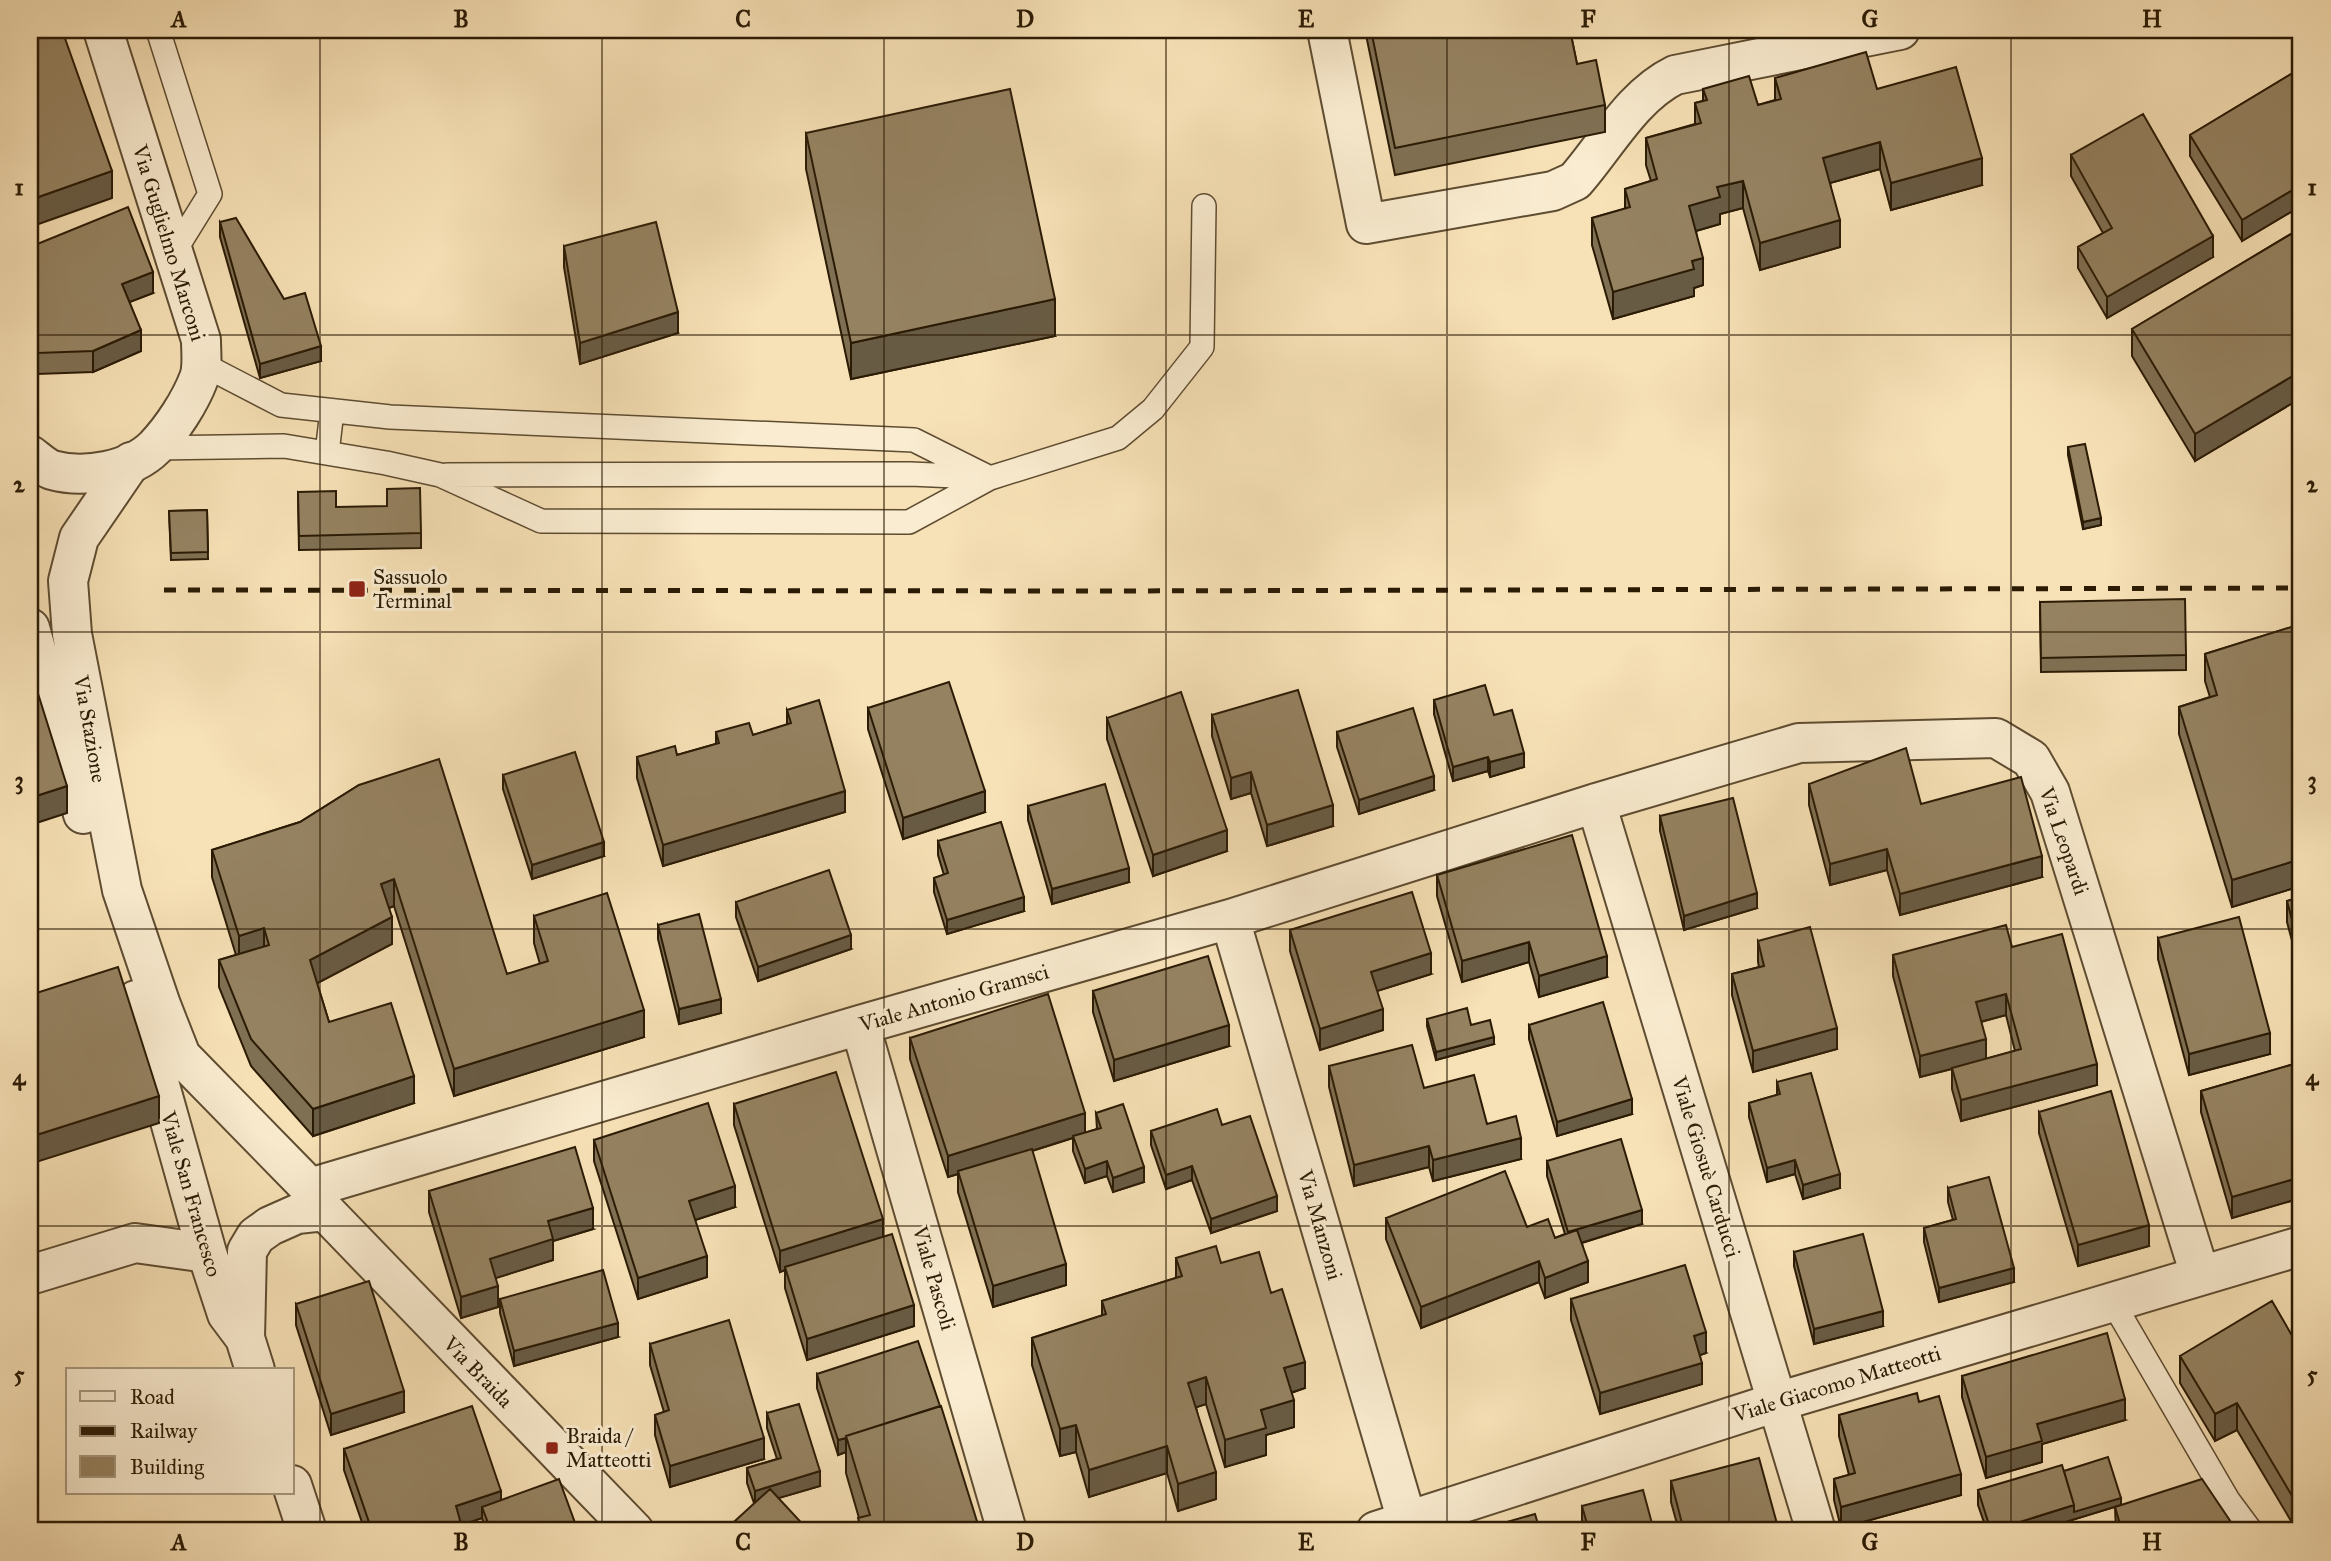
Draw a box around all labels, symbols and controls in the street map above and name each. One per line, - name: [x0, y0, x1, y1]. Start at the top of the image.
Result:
- text: A: [169, 5, 187, 33]
- text: B: [453, 5, 469, 33]
- text: C: [735, 5, 751, 33]
- text: D: [1016, 5, 1034, 33]
- text: E: [1298, 5, 1315, 33]
- text: F: [1580, 5, 1596, 33]
- text: G: [1862, 5, 1879, 33]
- text: H: [2142, 5, 2162, 33]
- street label: Via Guglielmo Marconi: [126, 141, 211, 344]
- text: 1: [14, 173, 24, 201]
- text: 1: [2307, 173, 2317, 201]
- text: 2: [13, 470, 25, 498]
- text: 2: [2306, 470, 2318, 498]
- place label: Sassuolo Terminal: [373, 564, 452, 614]
- marker: Sassuolo Terminal: [347, 579, 367, 599]
- street label: Via Stazione: [68, 672, 112, 785]
- text: 3: [14, 766, 24, 795]
- text: 3: [2307, 766, 2317, 795]
- street label: Via Leopardi: [2033, 783, 2095, 899]
- street label: Viale Antonio Gramsci: [855, 958, 1052, 1038]
- text: 4: [13, 1063, 27, 1091]
- text: 4: [2306, 1063, 2320, 1091]
- street label: Viale Giosuè Carducci: [1666, 1072, 1746, 1261]
- street label: Viale San Francesco: [155, 1107, 227, 1280]
- street label: Via Manzoni: [1292, 1166, 1348, 1283]
- street label: Viale Pascoli: [906, 1222, 961, 1333]
- street label: Via Braida: [437, 1330, 518, 1413]
- street label: Viale Giacomo Matteotti: [1729, 1340, 1944, 1428]
- text: 5: [14, 1360, 25, 1388]
- text: 5: [2307, 1360, 2318, 1388]
- legend: [66, 1368, 294, 1494]
- text: Road: [130, 1384, 175, 1410]
- text: Railway: [130, 1418, 198, 1444]
- place label: Braida / Matteotti: [566, 1423, 652, 1473]
- marker: Braida / Matteotti: [544, 1440, 560, 1456]
- text: Building: [130, 1454, 204, 1480]
- text: A: [169, 1528, 187, 1556]
- text: B: [453, 1528, 469, 1556]
- text: C: [735, 1528, 751, 1556]
- text: D: [1016, 1528, 1034, 1556]
- text: E: [1298, 1528, 1315, 1556]
- text: F: [1580, 1528, 1596, 1556]
- text: G: [1862, 1528, 1879, 1556]
- text: H: [2142, 1528, 2162, 1556]

